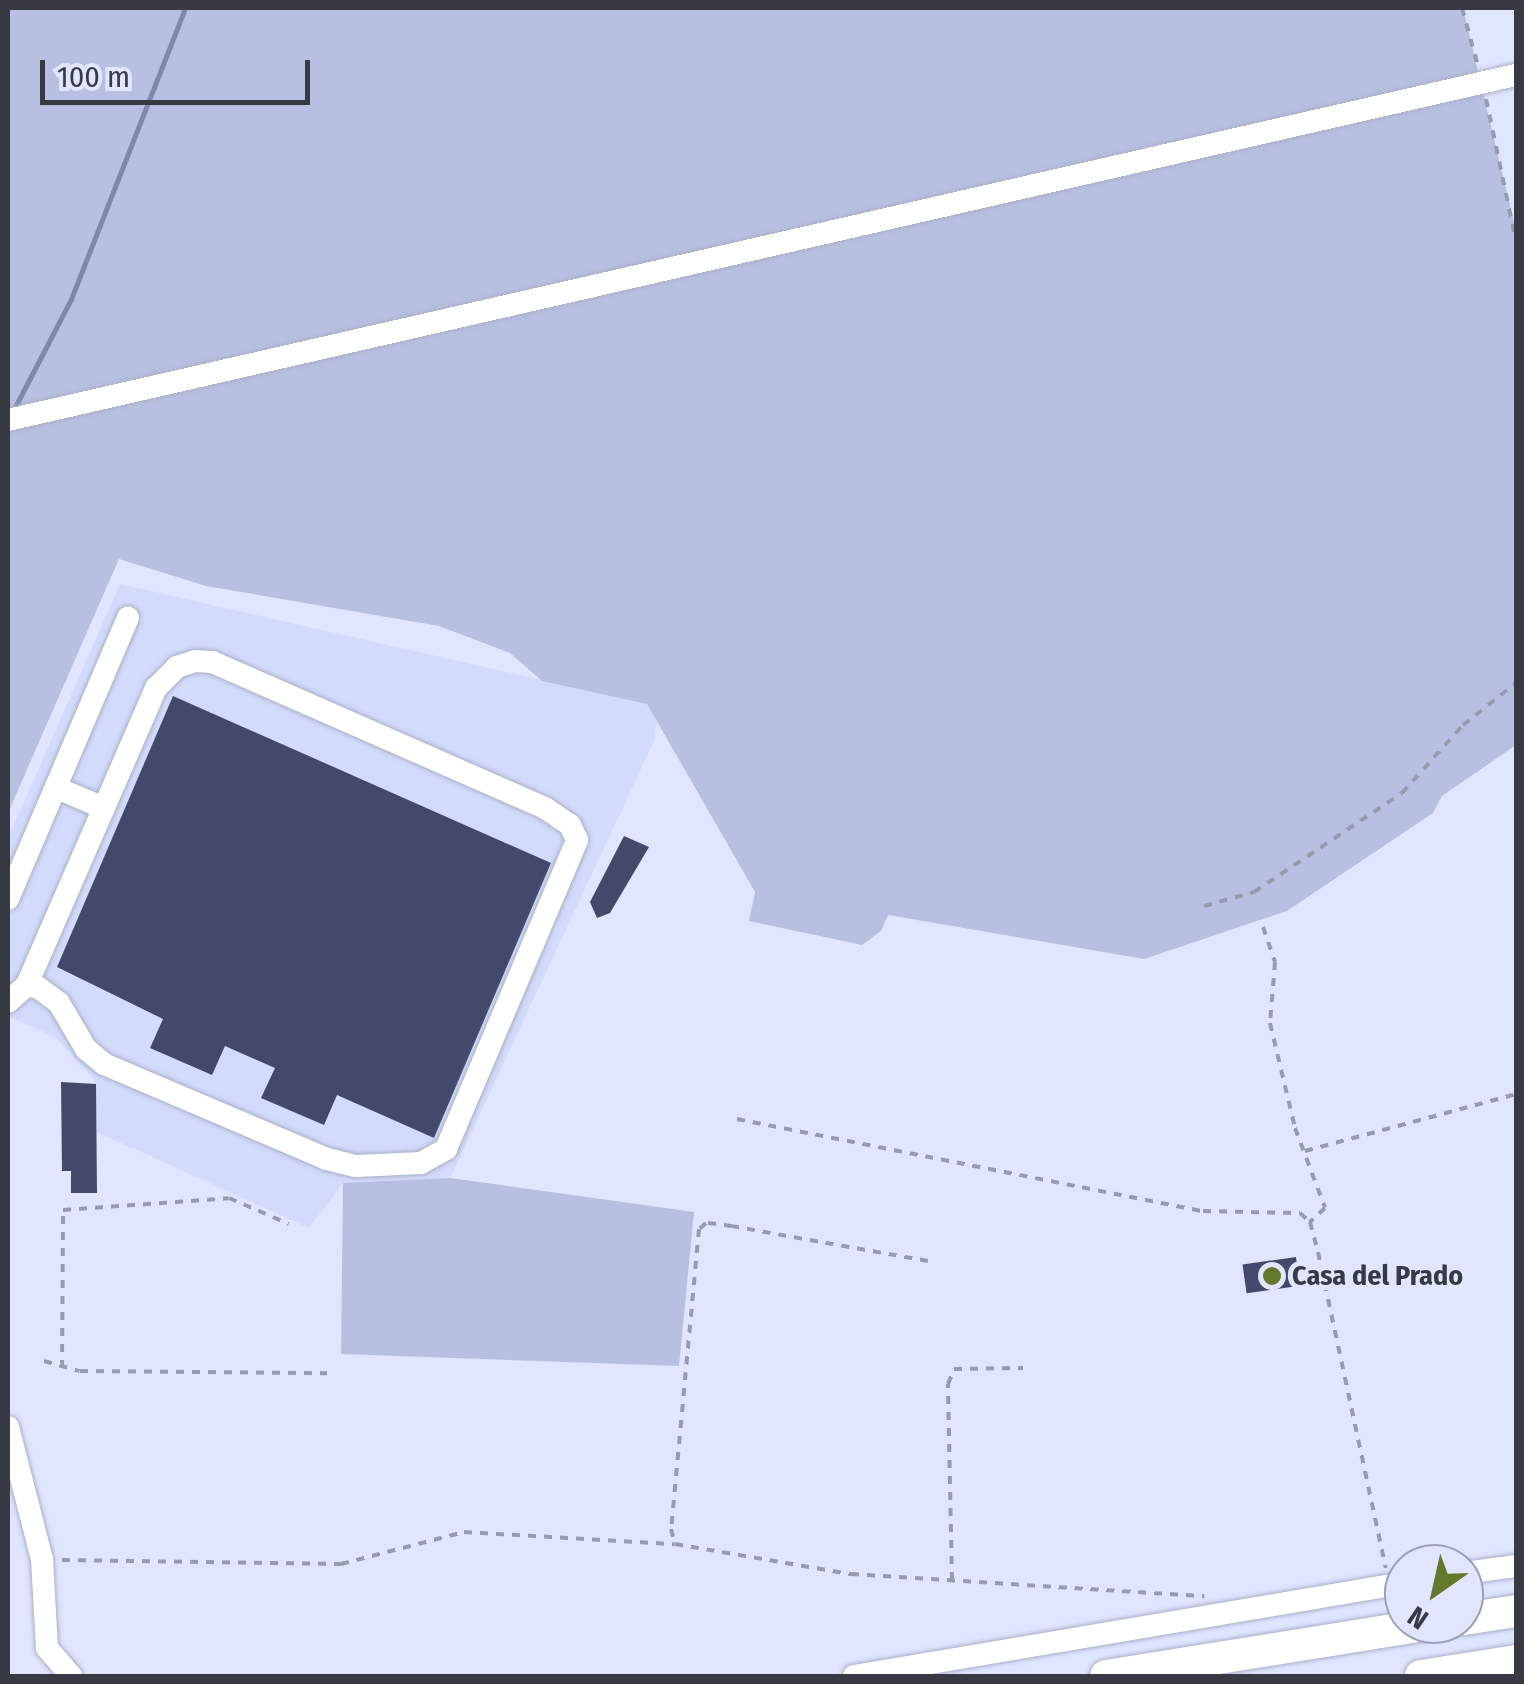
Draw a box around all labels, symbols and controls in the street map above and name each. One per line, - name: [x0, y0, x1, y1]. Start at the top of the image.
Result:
- scale bar: [45, 40, 315, 102]
- text: 100 m: [57, 59, 130, 95]
- place label: Casa del Prado: [1292, 1259, 1463, 1293]
- marker: Casa del Prado: [1261, 1265, 1283, 1287]
- north arrow: [1384, 1544, 1484, 1644]
- text: N: [1402, 1599, 1434, 1636]

